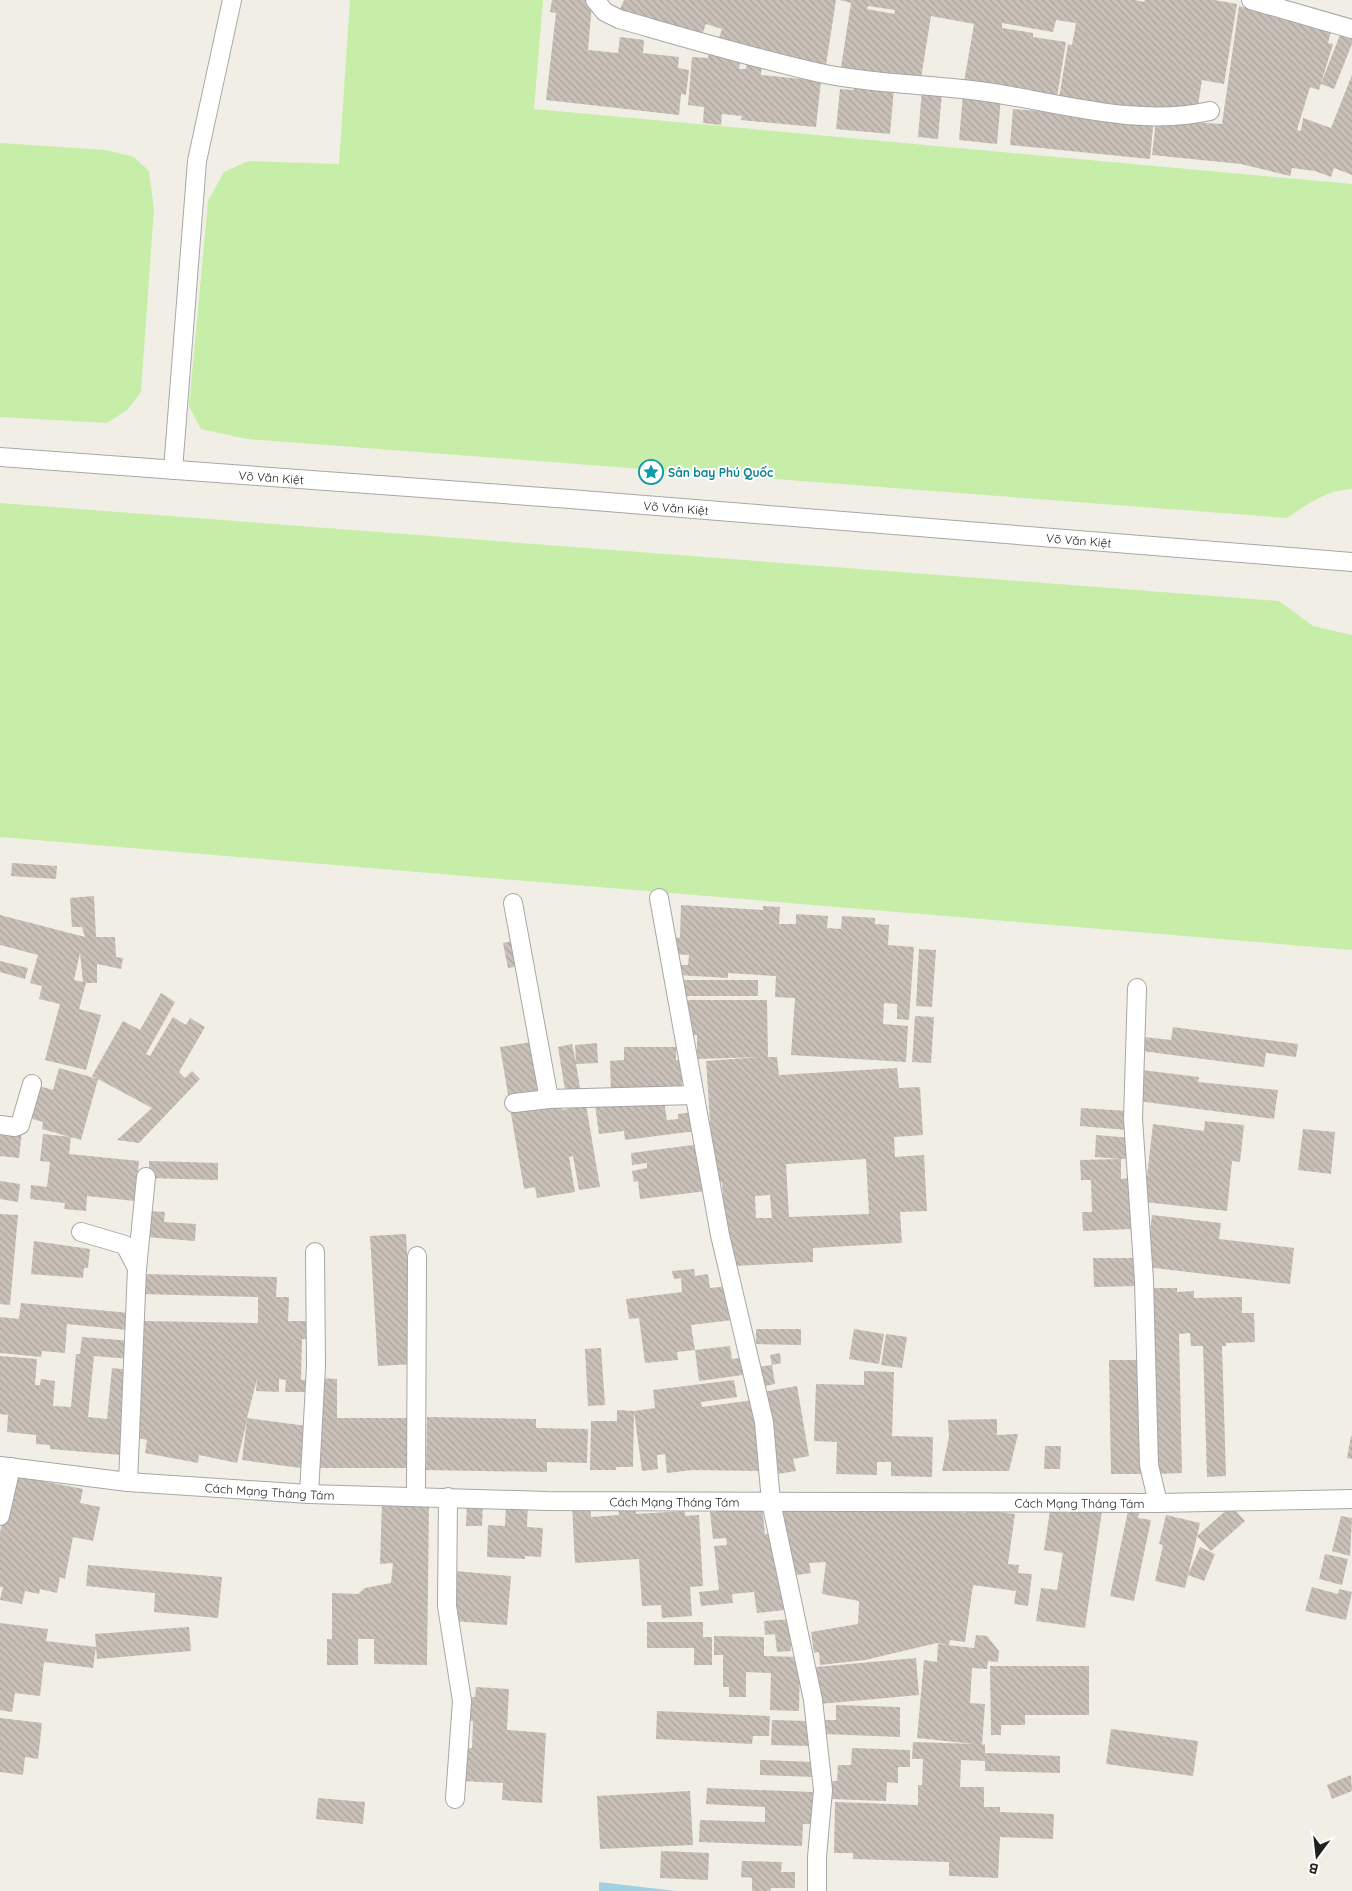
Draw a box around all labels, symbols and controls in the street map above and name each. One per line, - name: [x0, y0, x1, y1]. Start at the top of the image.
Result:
- place icon: Sân bay Phú Quốc: [638, 459, 664, 485]
- place label: Sân bay Phú Quốc: [668, 465, 773, 480]
- street label: Võ Văn Kiệt: [238, 467, 304, 487]
- street label: Võ Văn Kiệt: [643, 497, 709, 518]
- street label: Võ Văn Kiệt: [1046, 530, 1112, 550]
- street label: Cách Mạng Tháng Tám: [204, 1480, 335, 1502]
- street label: Cách Mạng Tháng Tám: [610, 1494, 739, 1509]
- street label: Cách Mạng Tháng Tám: [1015, 1495, 1144, 1510]
- north arrow: [1292, 1831, 1342, 1881]
- text: B: [1307, 1859, 1320, 1878]

